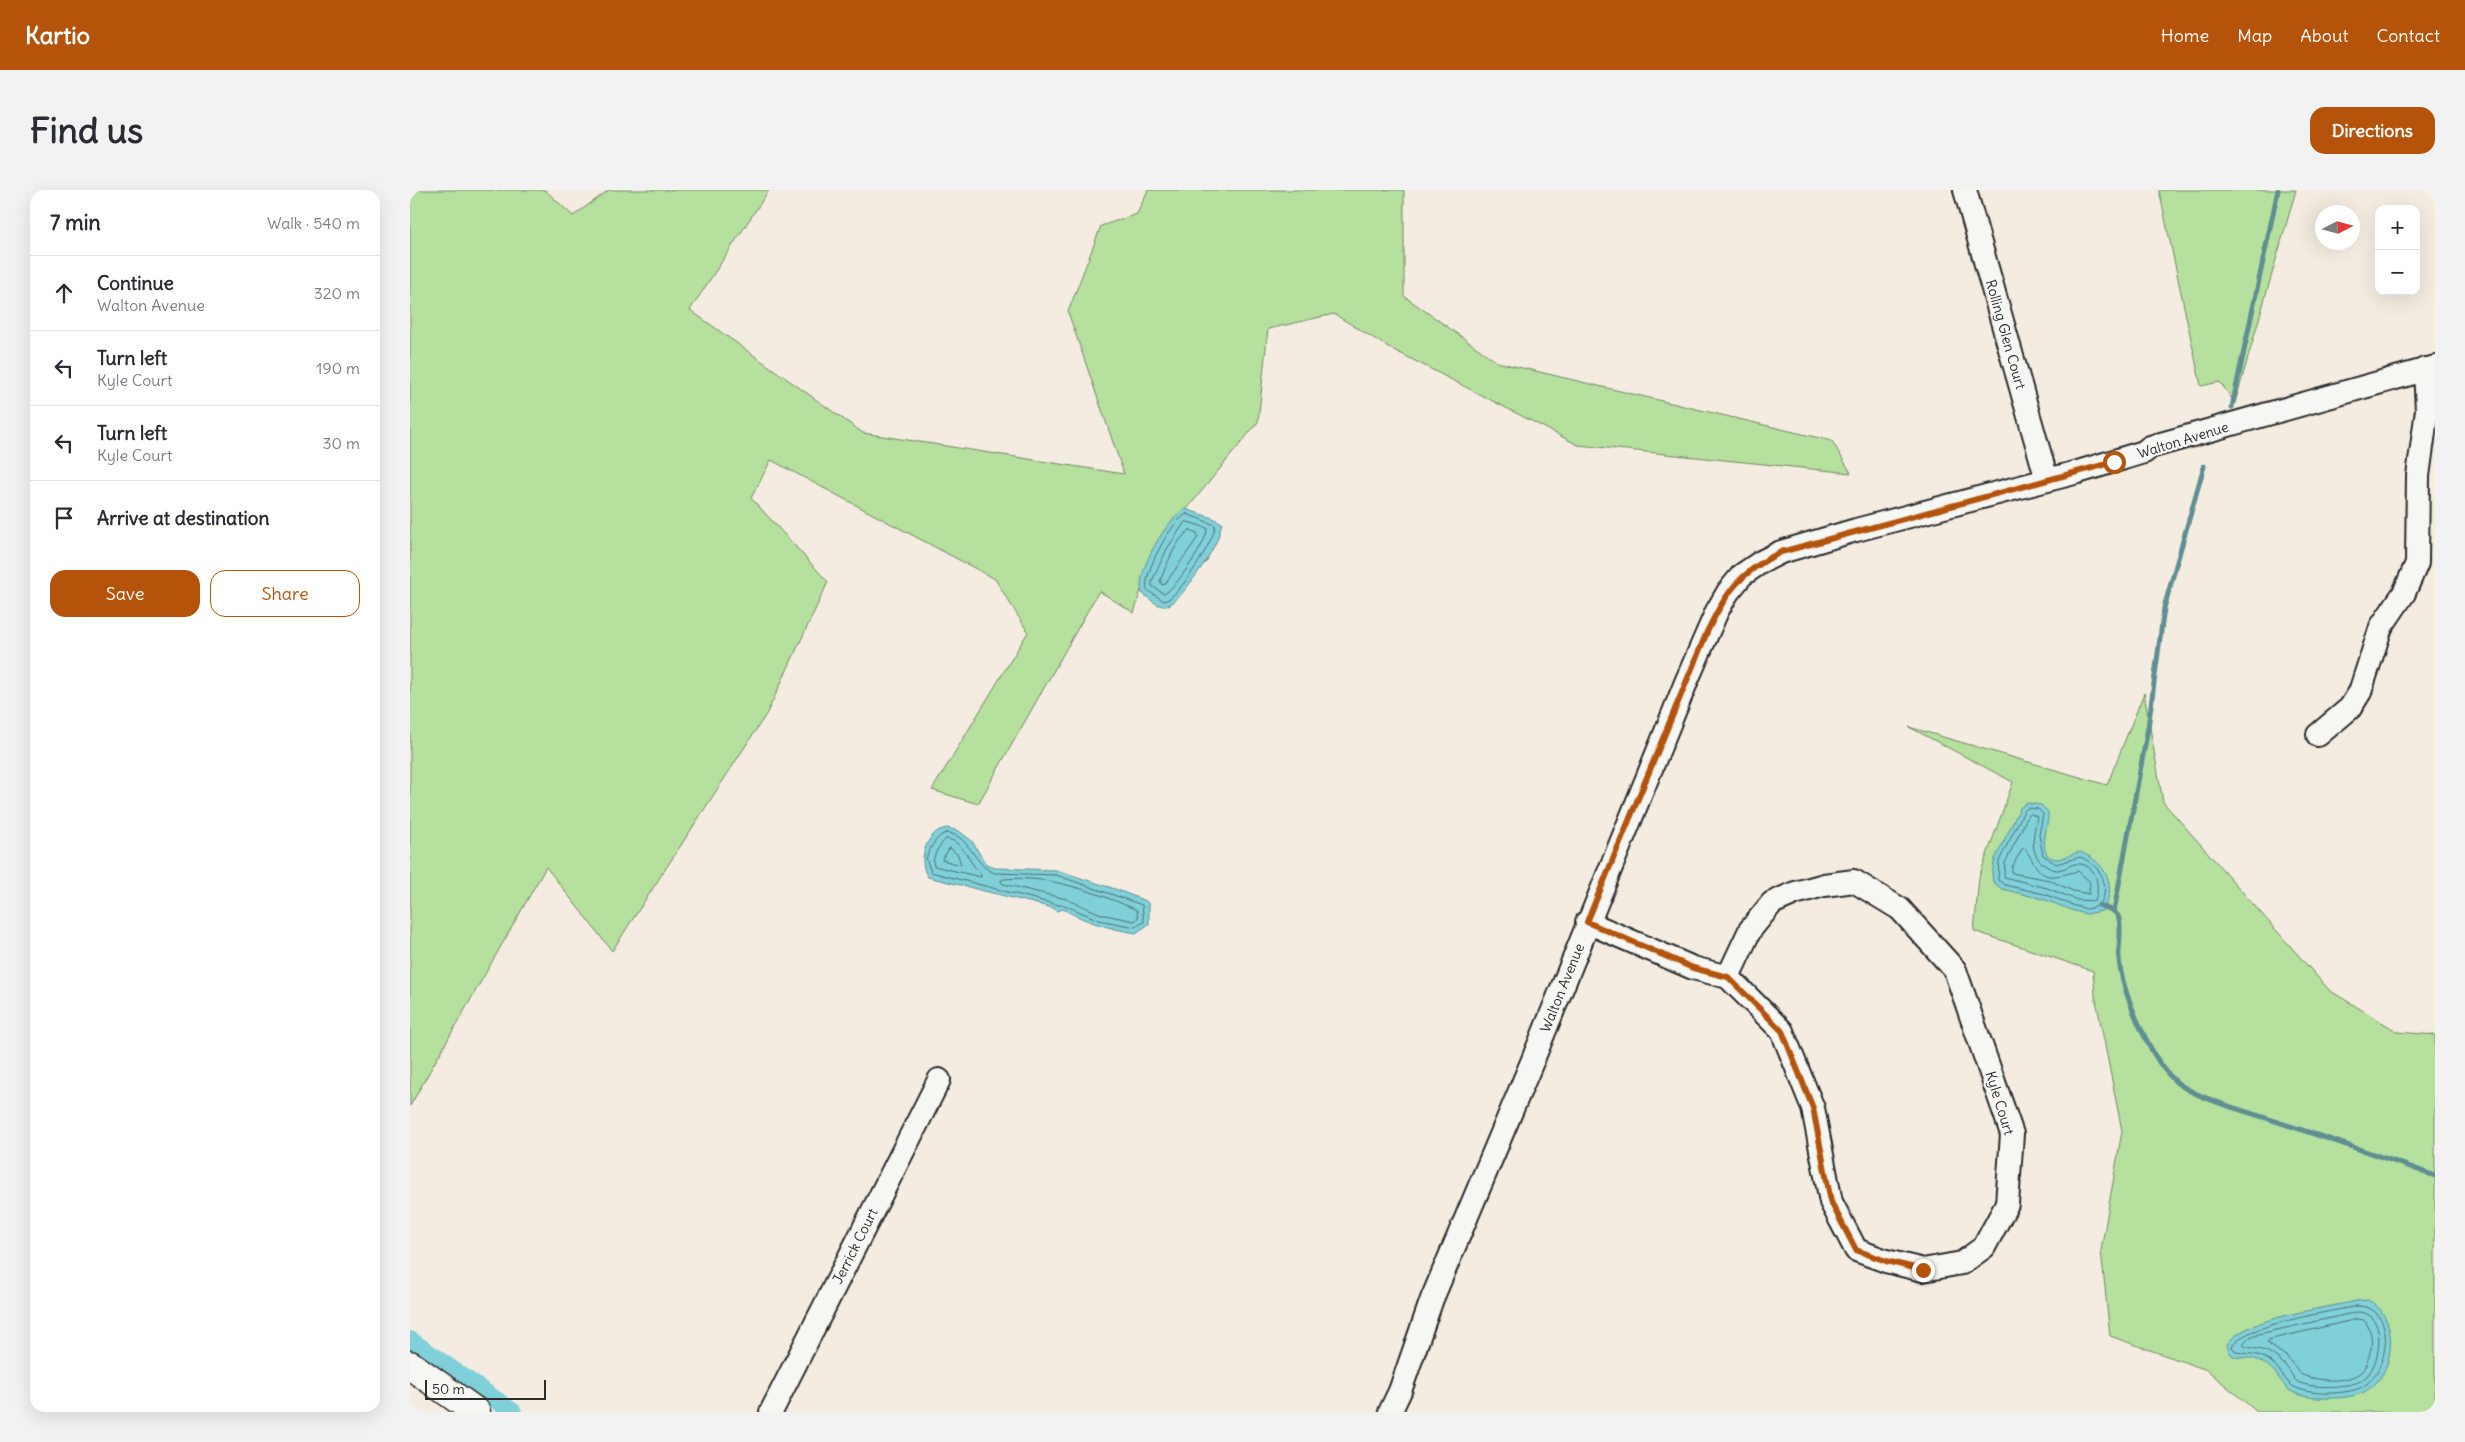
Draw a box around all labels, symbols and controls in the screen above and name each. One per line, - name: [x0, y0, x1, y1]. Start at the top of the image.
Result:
- text: Kartio: [25, 20, 90, 50]
- text: Home: [2161, 24, 2209, 47]
- text: Map: [2237, 24, 2272, 47]
- text: About: [2300, 24, 2348, 47]
- text: Contact: [2376, 24, 2440, 47]
- button: Directions: [2310, 107, 2435, 154]
- text: Find us: [30, 108, 143, 152]
- north arrow: [2315, 205, 2360, 250]
- map controls: [2375, 205, 2420, 295]
- button: +: [2375, 205, 2420, 250]
- text: 7 min: [50, 209, 101, 236]
- text: Walk · 540 m: [267, 213, 360, 233]
- button: −: [2375, 250, 2420, 295]
- text: Continue: [97, 271, 174, 295]
- street label: Rolling Glen Court: [1982, 277, 2030, 392]
- icon: ahead: [50, 279, 78, 307]
- text: 320 m: [314, 283, 360, 303]
- text: Walton Avenue: [97, 295, 205, 315]
- text: Turn left: [97, 346, 167, 370]
- icon: left: [50, 354, 78, 382]
- text: 190 m: [316, 358, 360, 378]
- text: Kyle Court: [97, 370, 172, 390]
- street label: Walton Avenue: [2135, 418, 2231, 462]
- text: Turn left: [97, 421, 167, 445]
- icon: left: [50, 429, 78, 457]
- text: 30 m: [323, 433, 360, 453]
- text: Kyle Court: [97, 445, 172, 465]
- route start: [2103, 451, 2126, 474]
- icon: arrive: [50, 504, 78, 532]
- text: Arrive at destination: [97, 506, 270, 530]
- button: Save: [50, 570, 200, 617]
- button: Share: [210, 570, 360, 617]
- street label: Walton Avenue: [1536, 941, 1588, 1035]
- street label: Kyle Court: [1982, 1069, 2018, 1137]
- street label: Jerrick Court: [828, 1205, 882, 1287]
- route end: [1912, 1259, 1935, 1282]
- scale bar: [425, 1377, 546, 1400]
- text: 50 m: [432, 1380, 465, 1398]

